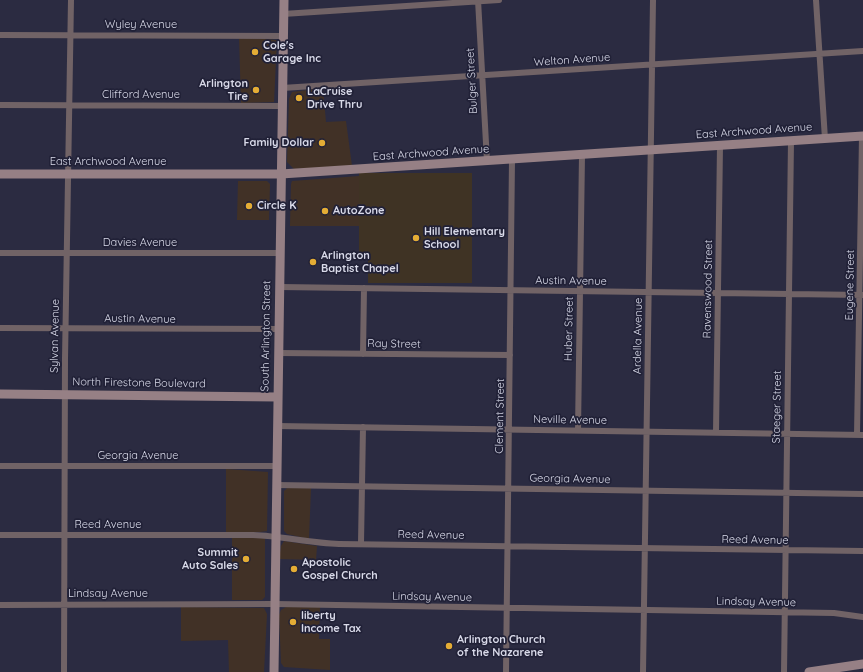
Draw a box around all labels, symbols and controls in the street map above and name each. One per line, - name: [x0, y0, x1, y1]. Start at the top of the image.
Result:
- street label: Wyley Avenue: [105, 18, 177, 32]
- place label: Cole's Garage Inc: [263, 39, 321, 65]
- marker: Cole's Garage Inc: [250, 47, 260, 57]
- street label: Bulger Street: [464, 48, 480, 114]
- street label: Welton Avenue: [533, 51, 611, 69]
- place label: Arlington Tire: [199, 77, 248, 103]
- marker: Arlington Tire: [251, 85, 261, 95]
- place label: LaCruise Drive Thru: [307, 85, 362, 111]
- street label: Clifford Avenue: [102, 88, 180, 102]
- marker: LaCruise Drive Thru: [294, 93, 304, 103]
- street label: East Archwood Avenue: [695, 120, 813, 142]
- place label: Family Dollar: [244, 136, 314, 150]
- marker: Family Dollar: [317, 138, 327, 148]
- street label: East Archwood Avenue: [372, 142, 490, 164]
- street label: East Archwood Avenue: [50, 155, 166, 169]
- place label: Circle K: [257, 199, 296, 213]
- marker: Circle K: [244, 201, 254, 211]
- place label: AutoZone: [333, 204, 385, 218]
- marker: AutoZone: [320, 206, 330, 216]
- place label: Hill Elementary School: [424, 225, 505, 251]
- marker: Hill Elementary School: [411, 233, 421, 243]
- street label: Davies Avenue: [103, 236, 177, 250]
- street label: Ravenswood Street: [701, 240, 715, 338]
- place label: Arlington Baptist Chapel: [321, 249, 399, 275]
- street label: Eugene Street: [843, 249, 857, 321]
- marker: Arlington Baptist Chapel: [308, 257, 318, 267]
- street label: Austin Avenue: [535, 274, 607, 288]
- street label: South Arlington Street: [258, 280, 274, 392]
- street label: Huber Street: [562, 297, 576, 361]
- street label: Ardella Avenue: [631, 298, 645, 374]
- street label: Sylvan Avenue: [48, 299, 62, 373]
- street label: Austin Avenue: [104, 312, 176, 326]
- street label: Ray Street: [367, 337, 421, 351]
- street label: Staeger Street: [770, 370, 784, 444]
- street label: North Firestone Boulevard: [72, 375, 206, 391]
- street label: Clement Street: [493, 378, 507, 454]
- street label: Neville Avenue: [533, 413, 607, 427]
- street label: Georgia Avenue: [97, 449, 179, 463]
- street label: Georgia Avenue: [529, 472, 611, 486]
- street label: Reed Avenue: [74, 518, 142, 532]
- street label: Reed Avenue: [397, 528, 465, 542]
- street label: Reed Avenue: [721, 533, 789, 547]
- place label: Summit Auto Sales: [182, 546, 238, 572]
- marker: Summit Auto Sales: [241, 554, 251, 564]
- place label: Apostolic Gospel Church: [302, 556, 378, 582]
- marker: Apostolic Gospel Church: [289, 564, 299, 574]
- street label: Lindsay Avenue: [68, 587, 148, 601]
- street label: Lindsay Avenue: [392, 590, 472, 604]
- street label: Lindsay Avenue: [716, 595, 796, 609]
- place label: liberty Income Tax: [301, 609, 361, 635]
- marker: liberty Income Tax: [288, 617, 298, 627]
- place label: Arlington Church of the Nazarene: [457, 633, 545, 659]
- marker: Arlington Church of the Nazarene: [444, 641, 454, 651]

